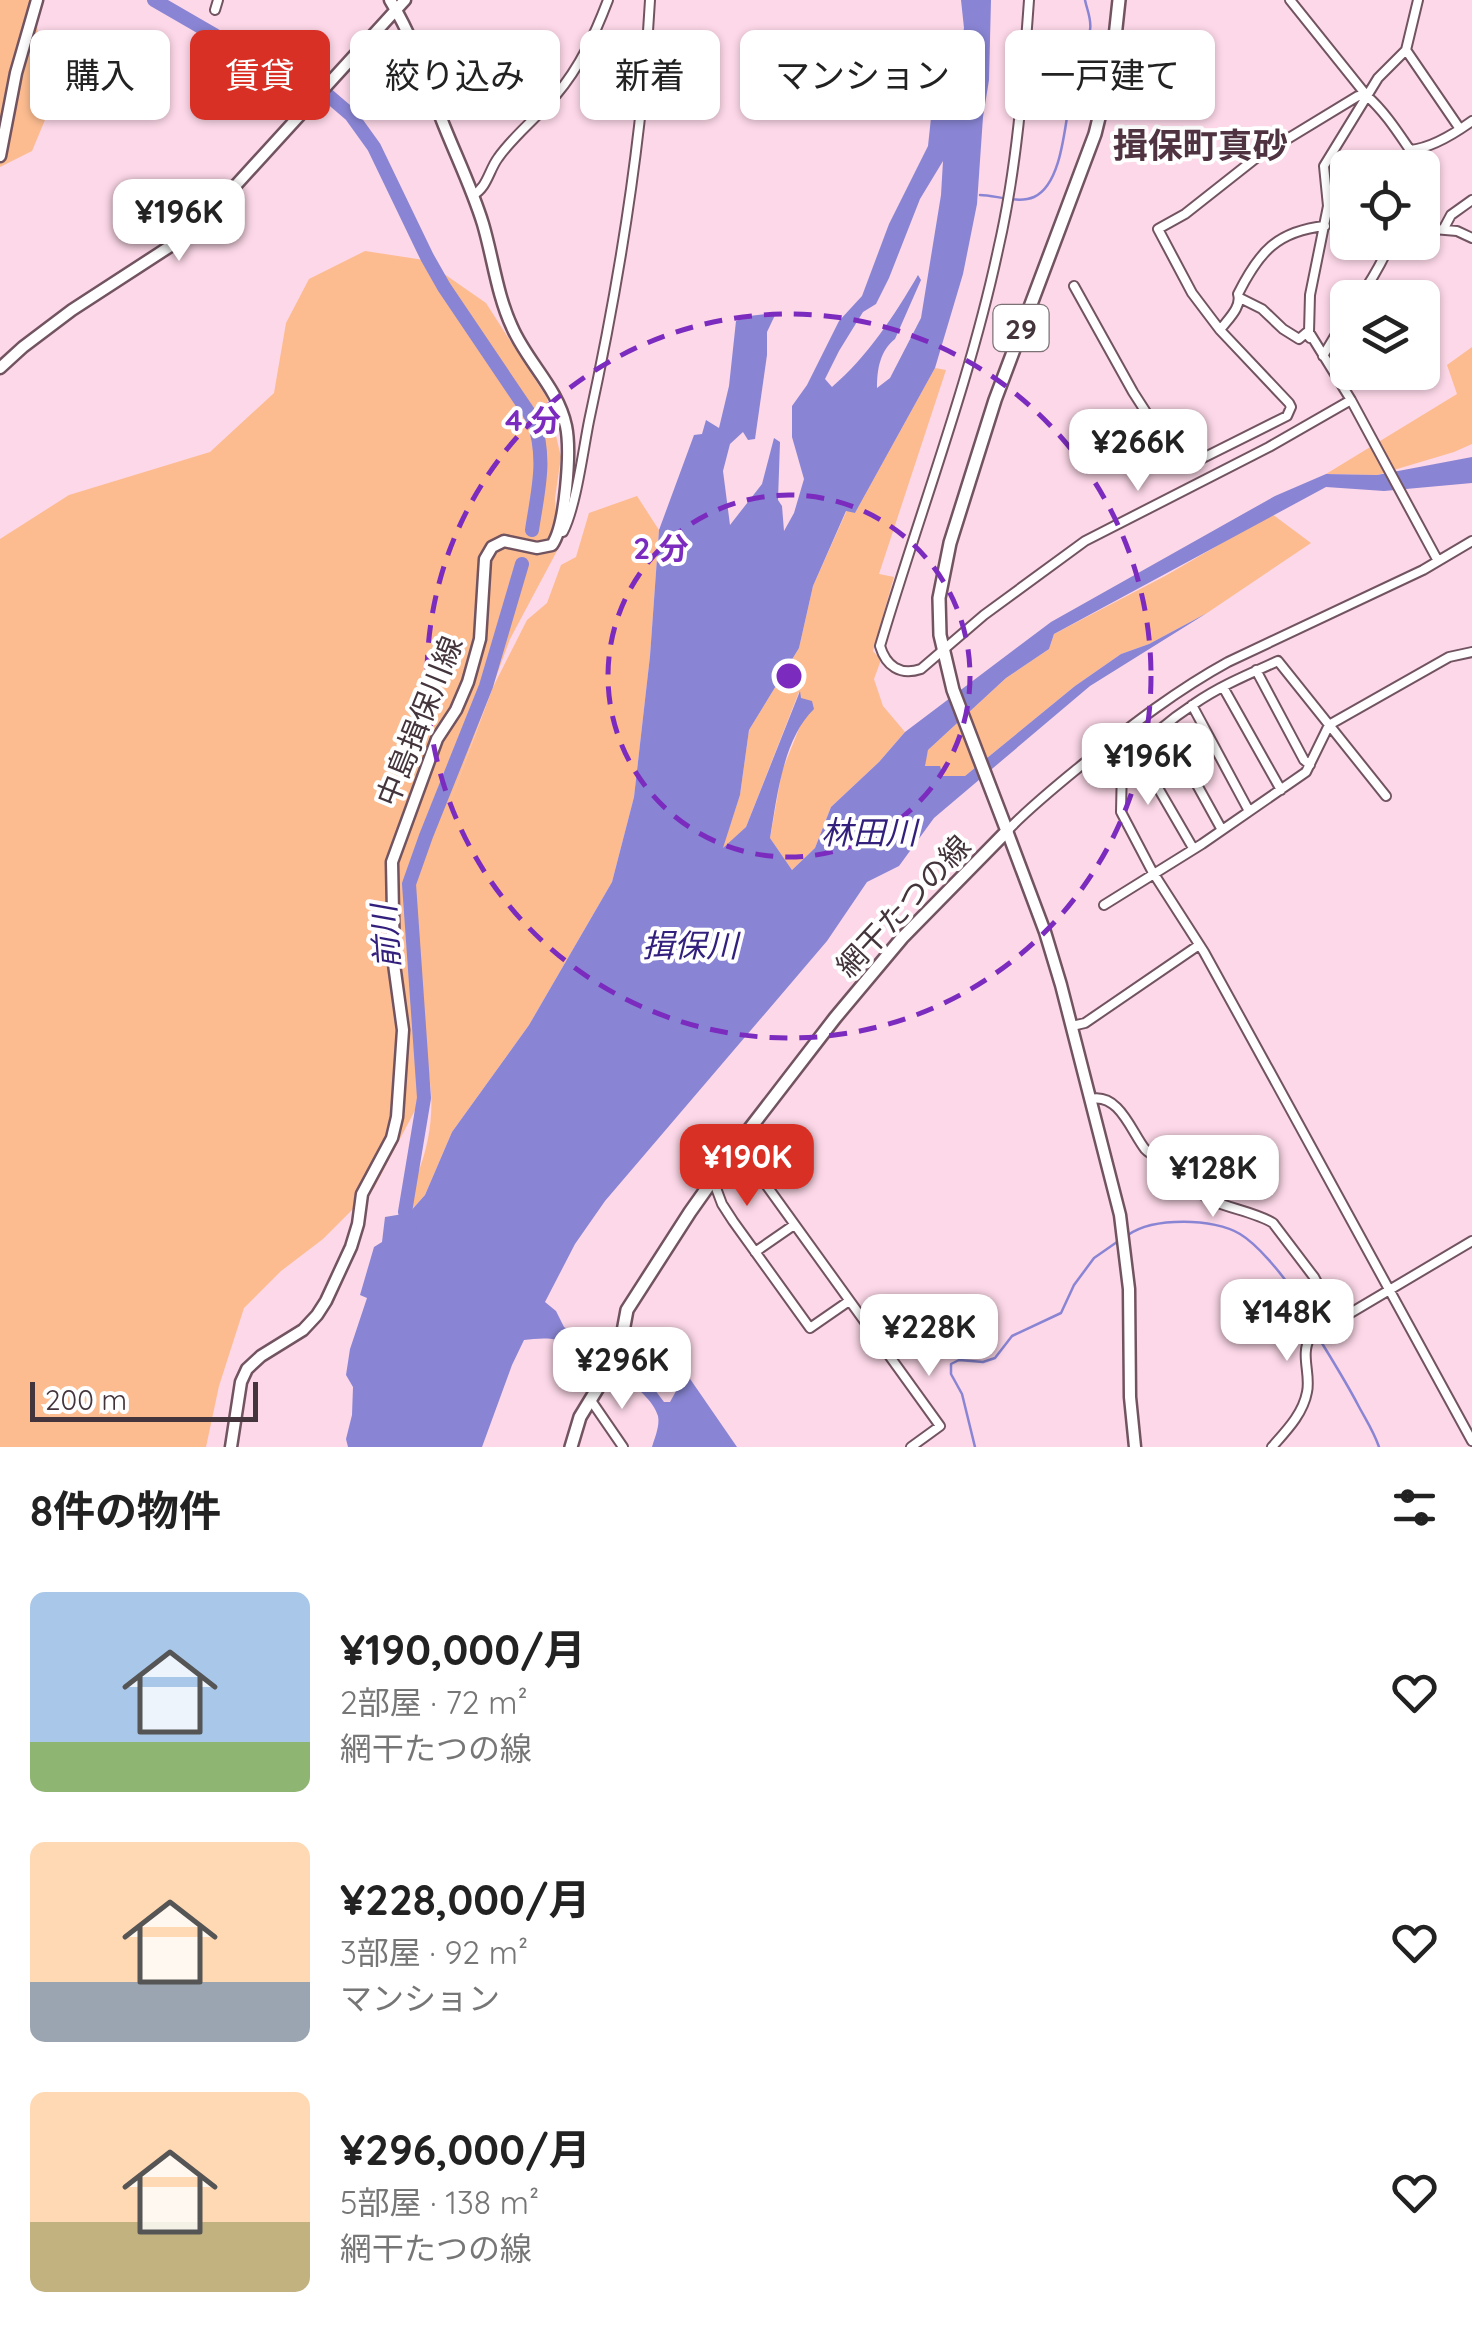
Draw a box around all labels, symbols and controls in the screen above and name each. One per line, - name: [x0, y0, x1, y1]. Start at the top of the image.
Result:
- chip: 購入: [30, 30, 170, 120]
- chip: 賃貸: [190, 30, 330, 120]
- chip: 絞り込み: [350, 30, 560, 120]
- chip: 新着: [580, 30, 720, 120]
- chip: マンション: [740, 30, 985, 120]
- chip: 一戸建て: [1005, 30, 1215, 120]
- district label: 揖保町真砂: [1112, 123, 1288, 167]
- map controls: [1330, 150, 1440, 390]
- button: locate: [1330, 150, 1440, 260]
- pin: ¥196K: [109, 179, 249, 264]
- text: ¥196K: [135, 191, 223, 231]
- button: layers: [1330, 280, 1440, 390]
- road number: 29: [994, 305, 1048, 351]
- text: 4 分: [505, 401, 561, 439]
- pin: ¥266K: [1068, 409, 1208, 494]
- text: ¥266K: [1091, 421, 1185, 461]
- text: 2 分: [633, 529, 689, 567]
- street label: 中島揖保川線: [368, 630, 470, 812]
- centre of rings: [771, 658, 807, 694]
- pin: ¥196K: [1078, 723, 1218, 808]
- text: ¥196K: [1104, 735, 1192, 775]
- water label: 林田川: [821, 812, 920, 852]
- street label: 網干たつの線: [828, 827, 978, 985]
- water label: 前川: [363, 901, 407, 970]
- water label: 揖保川: [642, 925, 741, 965]
- pin: ¥190K: [677, 1124, 817, 1209]
- pin: ¥128K: [1143, 1135, 1283, 1220]
- text: ¥190K: [702, 1136, 792, 1176]
- text: ¥128K: [1169, 1147, 1257, 1187]
- pin: ¥148K: [1217, 1279, 1357, 1364]
- text: ¥148K: [1243, 1291, 1331, 1331]
- pin: ¥228K: [859, 1294, 999, 1379]
- text: ¥228K: [882, 1306, 976, 1346]
- pin: ¥296K: [552, 1327, 692, 1412]
- text: ¥296K: [575, 1339, 669, 1379]
- scale bar: [30, 1377, 258, 1422]
- text: 200 m: [45, 1382, 127, 1417]
- icon: filters: [1387, 1480, 1442, 1535]
- text: 8件の物件: [30, 1484, 221, 1537]
- text: ¥190,000/月: [340, 1623, 586, 1676]
- icon: home: [110, 1632, 230, 1752]
- icon: heart: [1387, 1665, 1442, 1720]
- text: 2部屋 · 72 m²: [340, 1682, 528, 1722]
- text: 網干たつの線: [340, 1728, 532, 1768]
- text: ¥228,000/月: [340, 1873, 591, 1926]
- icon: home: [110, 1882, 230, 2002]
- icon: heart: [1387, 1915, 1442, 1970]
- text: 3部屋 · 92 m²: [340, 1932, 528, 1972]
- text: マンション: [340, 1978, 500, 2018]
- text: ¥296,000/月: [340, 2123, 591, 2176]
- icon: home: [110, 2132, 230, 2252]
- icon: heart: [1387, 2165, 1442, 2220]
- text: 5部屋 · 138 m²: [340, 2182, 539, 2222]
- text: 網干たつの線: [340, 2228, 532, 2268]

